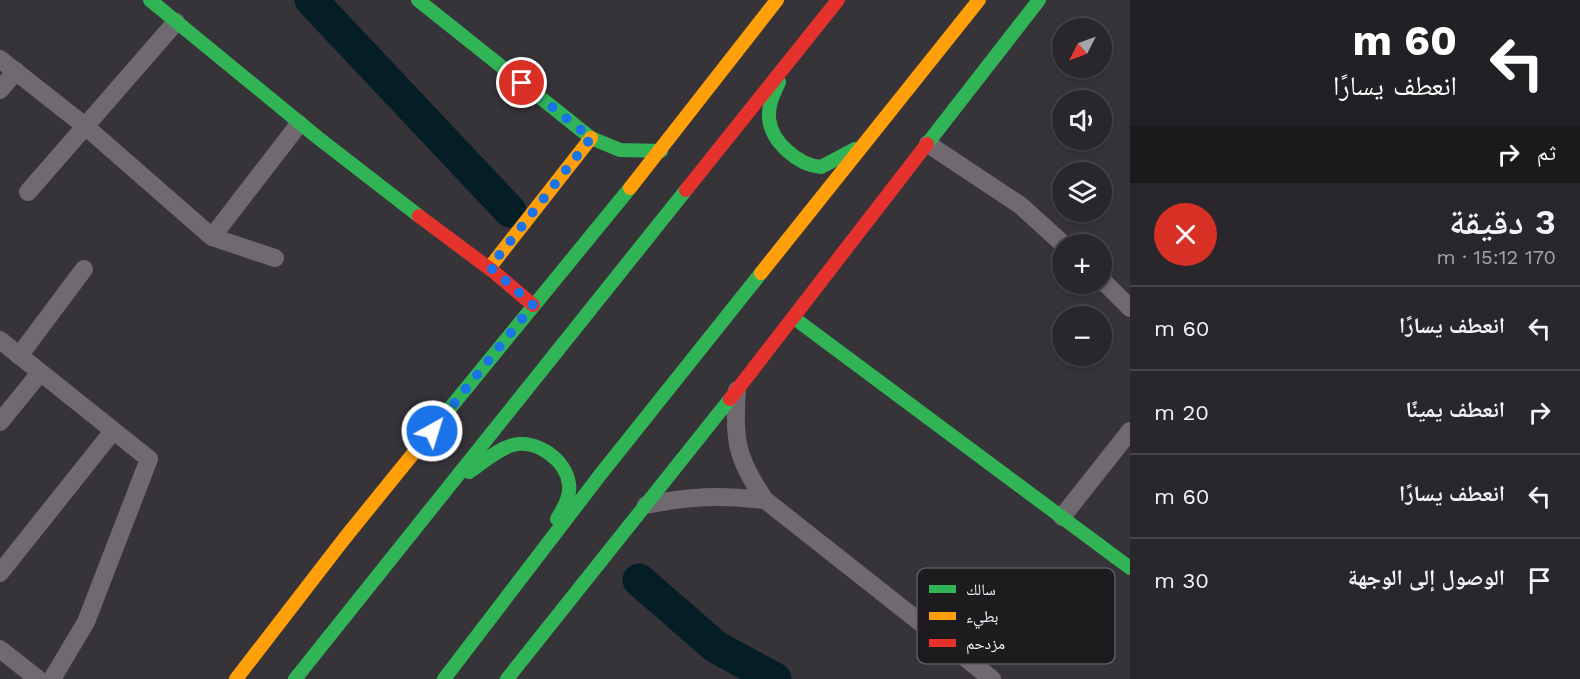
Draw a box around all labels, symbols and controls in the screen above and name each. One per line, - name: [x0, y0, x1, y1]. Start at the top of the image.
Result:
- text: 60 m: [1353, 16, 1457, 65]
- north arrow: [1052, 18, 1112, 78]
- map controls: [1052, 18, 1112, 366]
- icon: left: [1478, 24, 1556, 102]
- pin: [496, 57, 547, 108]
- icon: arrive: [505, 66, 538, 99]
- text: انعطف يسارًا: [1333, 70, 1457, 102]
- button: sound: [1052, 90, 1112, 150]
- icon: right: [1492, 138, 1525, 171]
- text: ثم: [1537, 140, 1556, 165]
- button: layers: [1052, 162, 1112, 222]
- text: 3 دقيقة: [1449, 201, 1556, 243]
- button: close: [1154, 203, 1217, 266]
- button: +: [1052, 234, 1112, 294]
- text: 170 m · 15:12: [1436, 245, 1556, 269]
- button: −: [1052, 306, 1112, 366]
- icon: left: [1523, 312, 1556, 345]
- text: انعطف يسارًا: [1399, 313, 1505, 338]
- text: 60 m: [1154, 316, 1210, 341]
- icon: right: [1523, 396, 1556, 429]
- text: انعطف يمينًا: [1405, 397, 1505, 422]
- position arrow: [400, 399, 464, 463]
- text: 20 m: [1154, 400, 1209, 425]
- icon: left: [1523, 480, 1556, 513]
- text: انعطف يسارًا: [1399, 481, 1505, 506]
- text: 60 m: [1154, 484, 1210, 509]
- icon: arrive: [1523, 564, 1556, 597]
- text: الوصول إلى الوجهة: [1348, 565, 1505, 590]
- legend: [917, 568, 1115, 664]
- text: 30 m: [1154, 568, 1209, 593]
- text: سالك: [966, 580, 996, 599]
- text: بطيء: [966, 607, 998, 629]
- text: مزدحم: [966, 634, 1005, 654]

